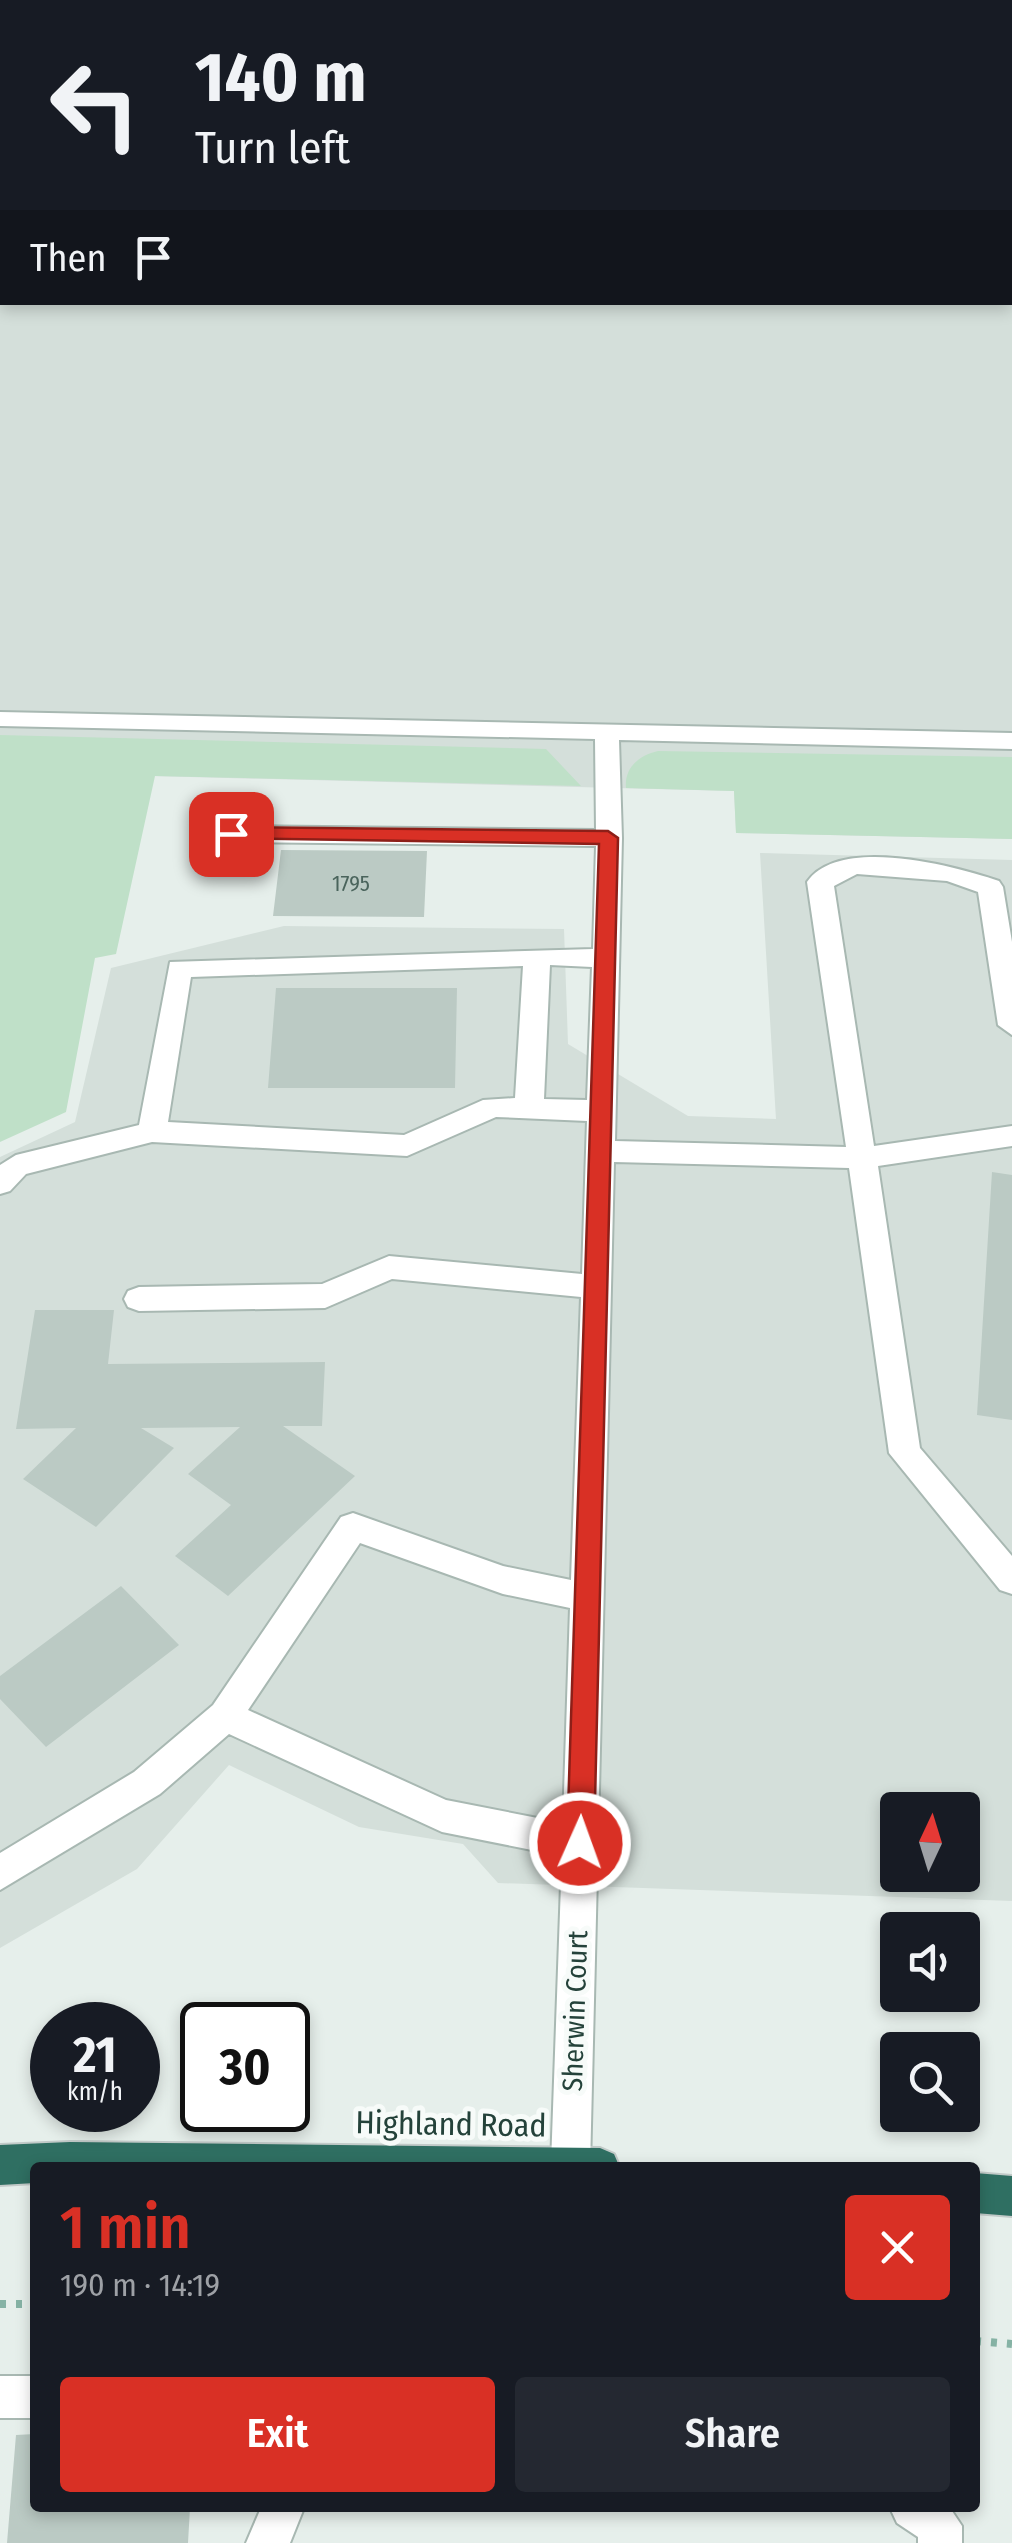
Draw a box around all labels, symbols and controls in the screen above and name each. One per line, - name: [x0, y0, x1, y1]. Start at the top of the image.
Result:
- text: 140 m: [195, 36, 367, 120]
- icon: left: [30, 40, 160, 170]
- text: Turn left: [195, 121, 350, 175]
- icon: arrive: [126, 230, 181, 285]
- text: Then: [30, 235, 106, 281]
- pin: [189, 792, 274, 877]
- icon: arrive: [204, 807, 259, 862]
- house number: 1795: [332, 870, 370, 897]
- position arrow: [528, 1791, 632, 1895]
- north arrow: [880, 1792, 980, 1892]
- map controls: [880, 1792, 980, 2132]
- button: sound: [880, 1912, 980, 2012]
- street label: Sherwin Court: [556, 1929, 594, 2092]
- speed limit sign: 30: [180, 2002, 310, 2132]
- text: 21: [73, 2025, 117, 2085]
- button: search: [880, 2032, 980, 2132]
- text: km/h: [67, 2077, 123, 2107]
- street label: Highland Road: [355, 2103, 547, 2145]
- text: 1 min: [60, 2192, 191, 2264]
- button: close: [845, 2195, 950, 2300]
- text: 190 m · 14:19: [60, 2266, 220, 2304]
- button: Exit: [60, 2377, 495, 2492]
- button: Share: [515, 2377, 950, 2492]

